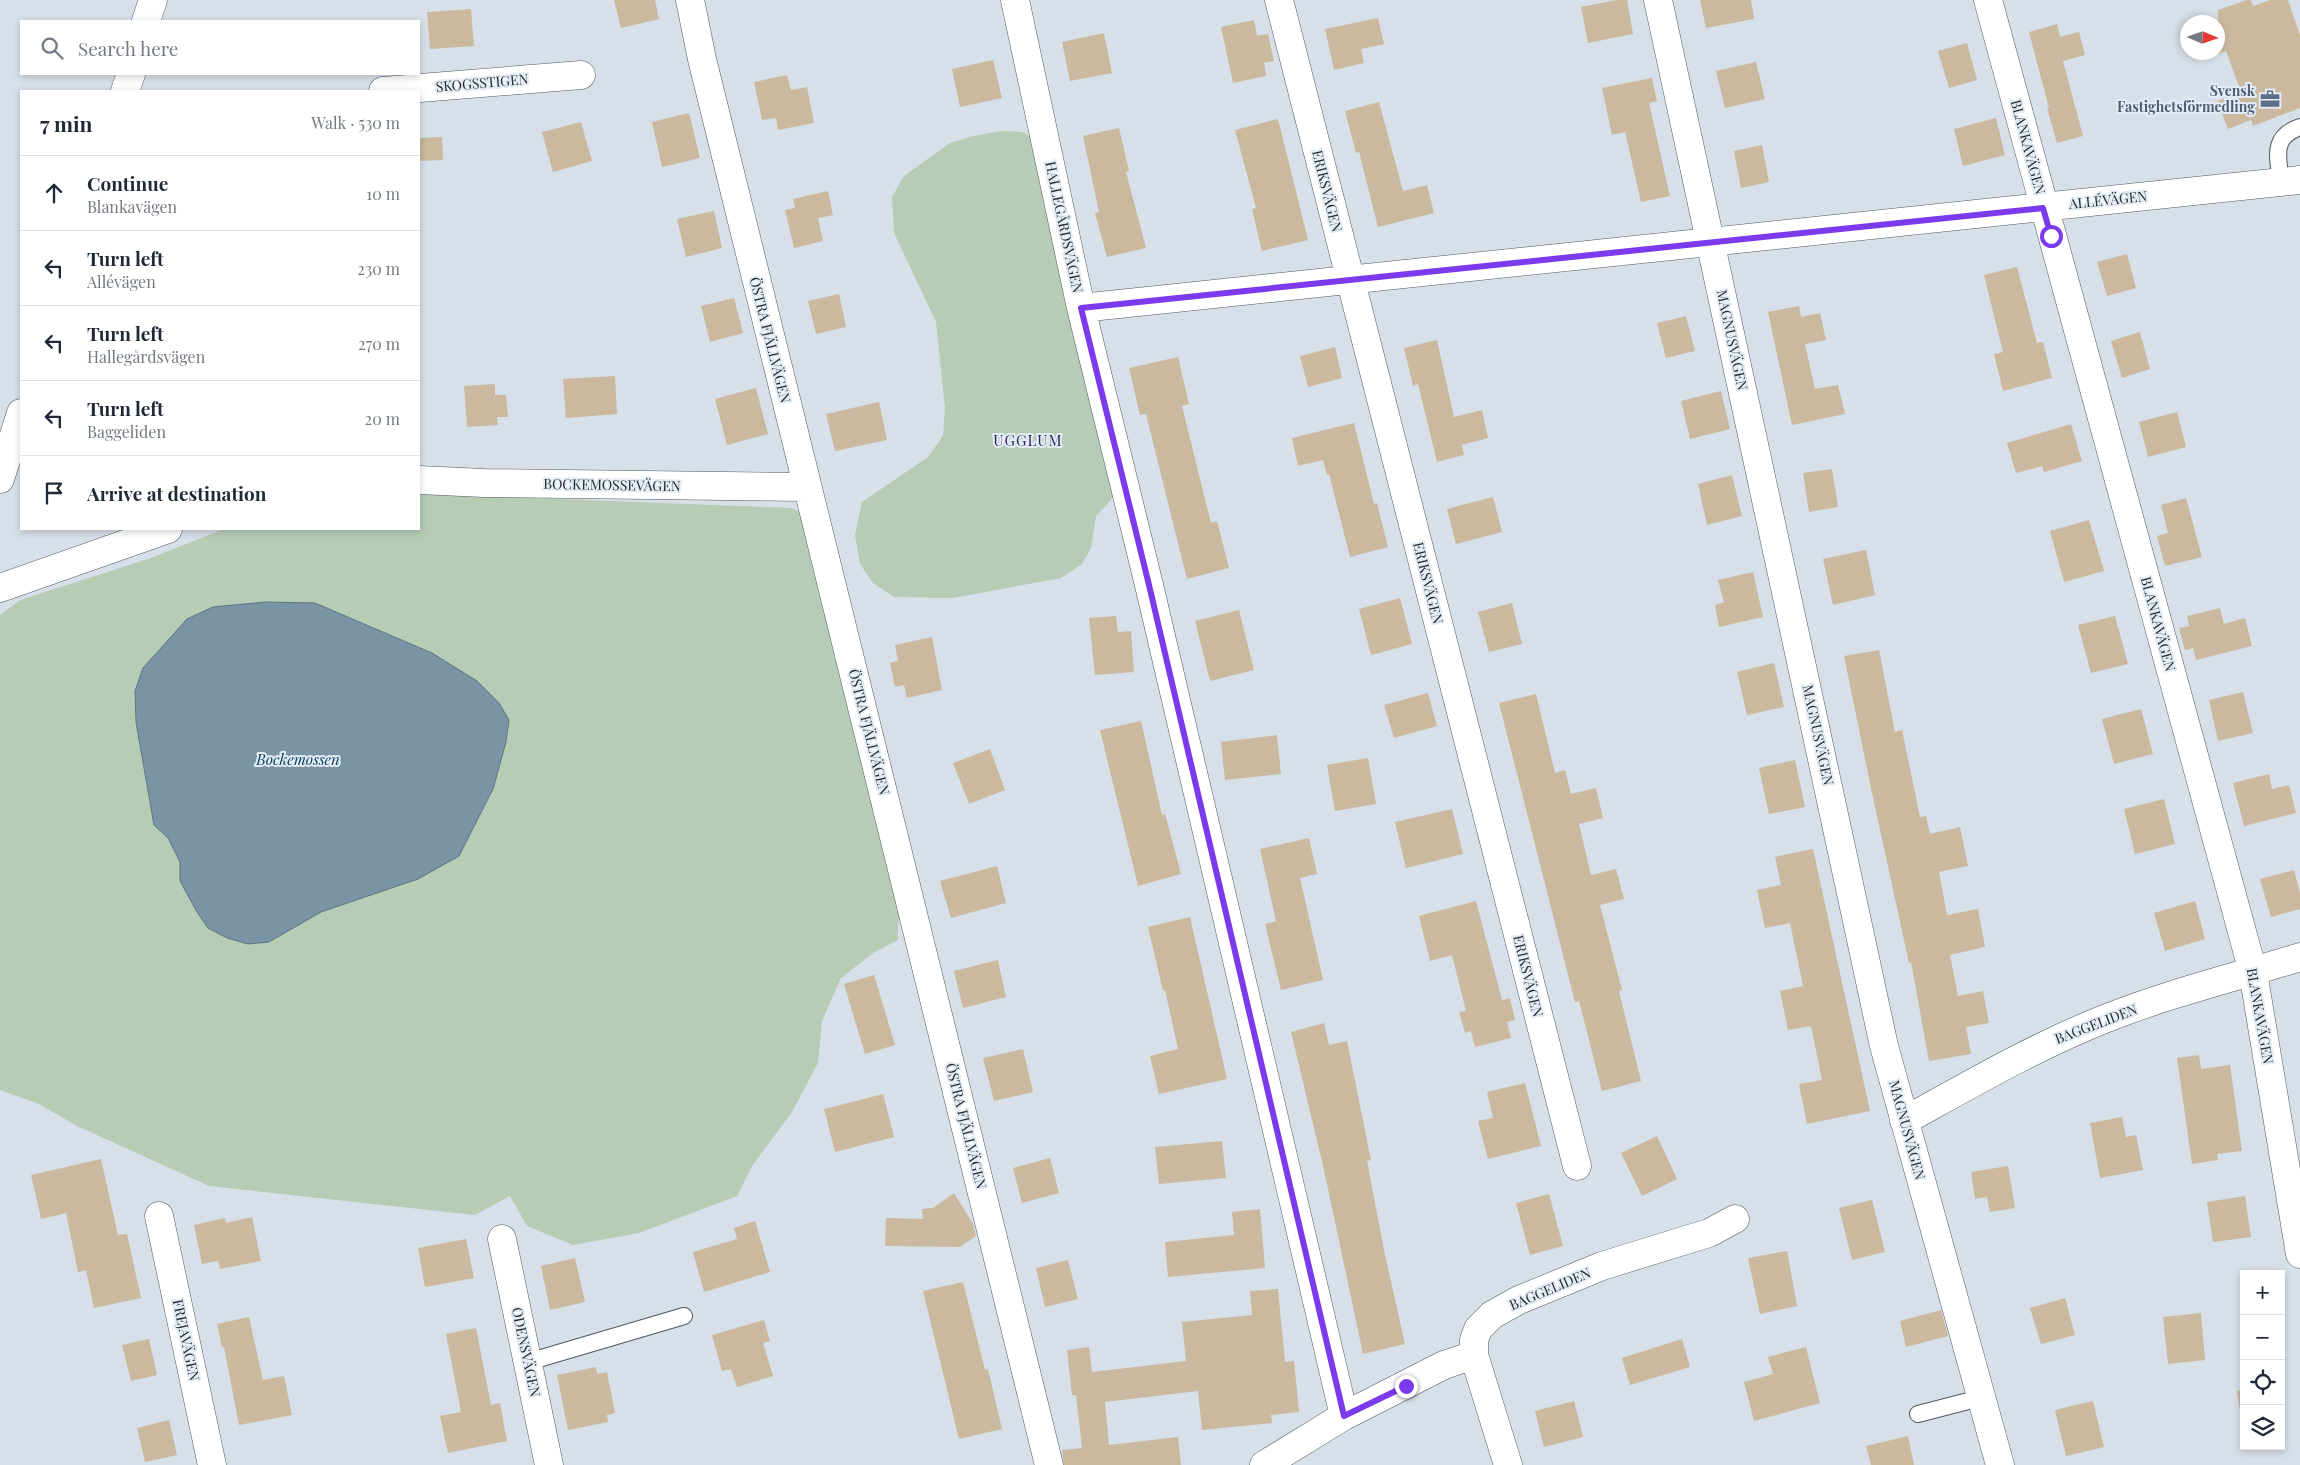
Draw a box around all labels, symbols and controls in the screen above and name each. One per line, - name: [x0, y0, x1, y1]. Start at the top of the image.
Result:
- north arrow: [2180, 15, 2225, 60]
- search box: [20, 20, 420, 75]
- icon: search: [38, 34, 66, 62]
- text: Search here: [78, 35, 178, 61]
- street label: SKOGSSTIGEN: [435, 69, 529, 96]
- place label: Svensk Fastighetsförmedling: [2117, 81, 2256, 116]
- office icon: Svensk Fastighetsförmedling: [2259, 88, 2281, 110]
- street label: BLANKAVÄGEN: [2007, 97, 2050, 196]
- text: 7 min: [40, 109, 93, 137]
- text: Walk · 530 m: [311, 112, 400, 133]
- street label: ERIKSVÄGEN: [1308, 148, 1347, 234]
- street label: HALLEGÅRDSVÄGEN: [1041, 159, 1088, 295]
- text: Continue: [87, 170, 168, 196]
- icon: ahead: [40, 179, 68, 207]
- text: 10 m: [366, 183, 400, 204]
- street label: ALLÉVÄGEN: [2067, 186, 2148, 213]
- text: Blankavägen: [87, 196, 177, 217]
- route start: [2040, 225, 2063, 248]
- text: Turn left: [87, 245, 164, 271]
- icon: left: [40, 254, 68, 282]
- text: 230 m: [357, 258, 400, 279]
- text: Allévägen: [87, 271, 156, 292]
- street label: ÖSTRA FJÄLLVÄGEN: [746, 275, 795, 405]
- street label: MAGNUSVÄGEN: [1713, 288, 1752, 392]
- text: Turn left: [87, 320, 164, 346]
- icon: left: [40, 329, 68, 357]
- text: 270 m: [358, 333, 400, 354]
- text: Hallegårdsvägen: [87, 346, 205, 367]
- text: Turn left: [87, 395, 164, 421]
- icon: left: [40, 404, 68, 432]
- text: 20 m: [365, 408, 400, 429]
- text: Baggeliden: [87, 421, 166, 442]
- district label: UGGLUM: [993, 430, 1063, 450]
- street label: BOCKEMOSSEVÄGEN: [543, 474, 681, 495]
- icon: arrive: [40, 479, 68, 507]
- text: Arrive at destination: [87, 480, 267, 506]
- street label: ERIKSVÄGEN: [1409, 540, 1448, 626]
- street label: BLANKAVÄGEN: [2137, 574, 2180, 673]
- street label: ÖSTRA FJÄLLVÄGEN: [845, 667, 894, 797]
- street label: MAGNUSVÄGEN: [1799, 683, 1838, 787]
- water label: Bockemossen: [255, 749, 340, 769]
- street label: ERIKSVÄGEN: [1509, 933, 1548, 1019]
- street label: BLANKAVÄGEN: [2243, 966, 2278, 1066]
- street label: BAGGELIDEN: [2052, 999, 2140, 1048]
- street label: ÖSTRA FJÄLLVÄGEN: [942, 1061, 991, 1191]
- street label: MAGNUSVÄGEN: [1885, 1078, 1930, 1182]
- street label: BAGGELIDEN: [1506, 1263, 1594, 1314]
- map controls: [2240, 1270, 2285, 1450]
- button: +: [2240, 1270, 2285, 1315]
- street label: FREJAVÄGEN: [169, 1297, 204, 1383]
- street label: ODENSVÄGEN: [508, 1305, 545, 1399]
- button: −: [2240, 1315, 2285, 1360]
- button: locate: [2240, 1360, 2285, 1405]
- route end: [1395, 1375, 1418, 1398]
- button: layers: [2240, 1405, 2285, 1450]

